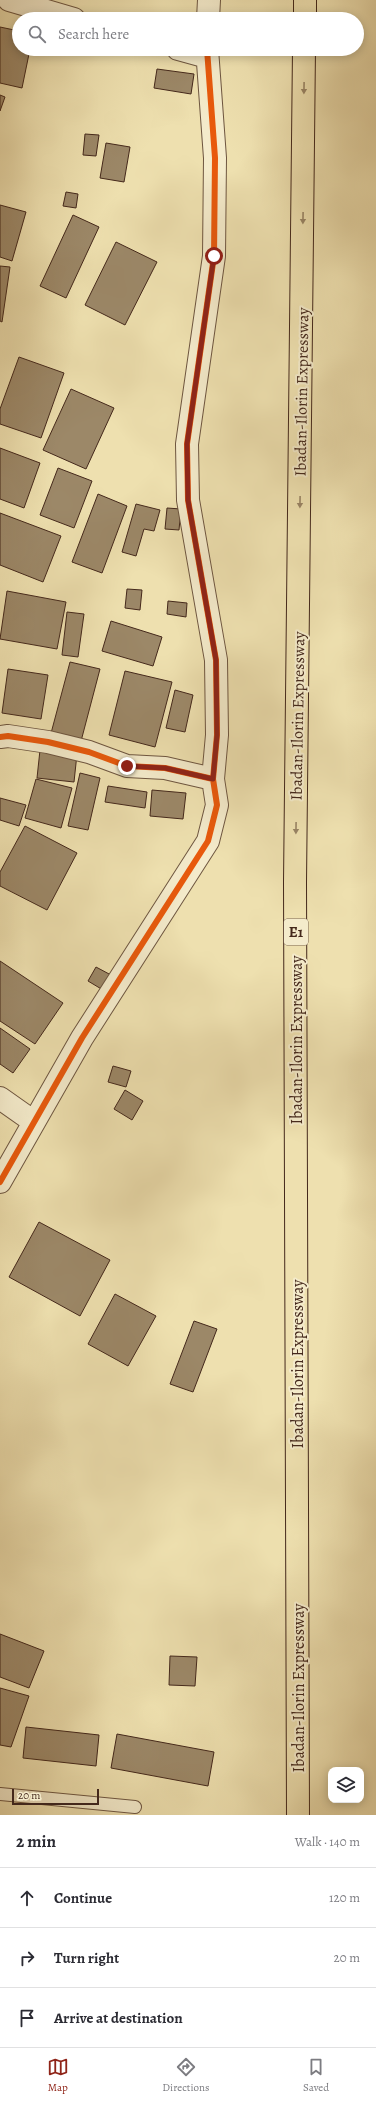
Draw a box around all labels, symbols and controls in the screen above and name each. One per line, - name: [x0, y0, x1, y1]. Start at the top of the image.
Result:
- search box: [12, 12, 364, 56]
- icon: search: [26, 23, 48, 45]
- text: Search here: [58, 24, 129, 44]
- one-way arrow: [301, 82, 307, 95]
- one-way arrow: [300, 212, 306, 225]
- route start: [205, 247, 223, 265]
- street label: Ibadan-Ilorin Expressway: [290, 307, 314, 477]
- one-way arrow: [296, 496, 303, 508]
- street label: Ibadan-Ilorin Expressway: [286, 631, 310, 801]
- route end: [118, 757, 136, 775]
- one-way arrow: [293, 822, 299, 835]
- road number: E1: [284, 919, 308, 945]
- street label: Ibadan-Ilorin Expressway: [286, 955, 308, 1124]
- street label: Ibadan-Ilorin Expressway: [287, 1279, 309, 1448]
- street label: Ibadan-Ilorin Expressway: [288, 1603, 310, 1772]
- map controls: [328, 1767, 364, 1803]
- button: layers: [328, 1767, 364, 1803]
- scale bar: [12, 1787, 99, 1806]
- text: 20 m: [18, 1788, 40, 1803]
- text: 2 min: [16, 1830, 56, 1853]
- text: Walk · 140 m: [295, 1833, 360, 1850]
- icon: ahead: [16, 1887, 38, 1909]
- text: Continue: [54, 1888, 112, 1908]
- text: 120 m: [329, 1889, 360, 1906]
- icon: right: [16, 1947, 38, 1969]
- text: Turn right: [54, 1948, 119, 1968]
- text: 20 m: [334, 1949, 360, 1966]
- icon: arrive: [16, 2007, 38, 2029]
- text: Arrive at destination: [54, 2008, 183, 2028]
- tab: Map: [47, 2056, 69, 2095]
- tab: Directions: [162, 2056, 210, 2095]
- tab: Saved: [303, 2056, 329, 2095]

